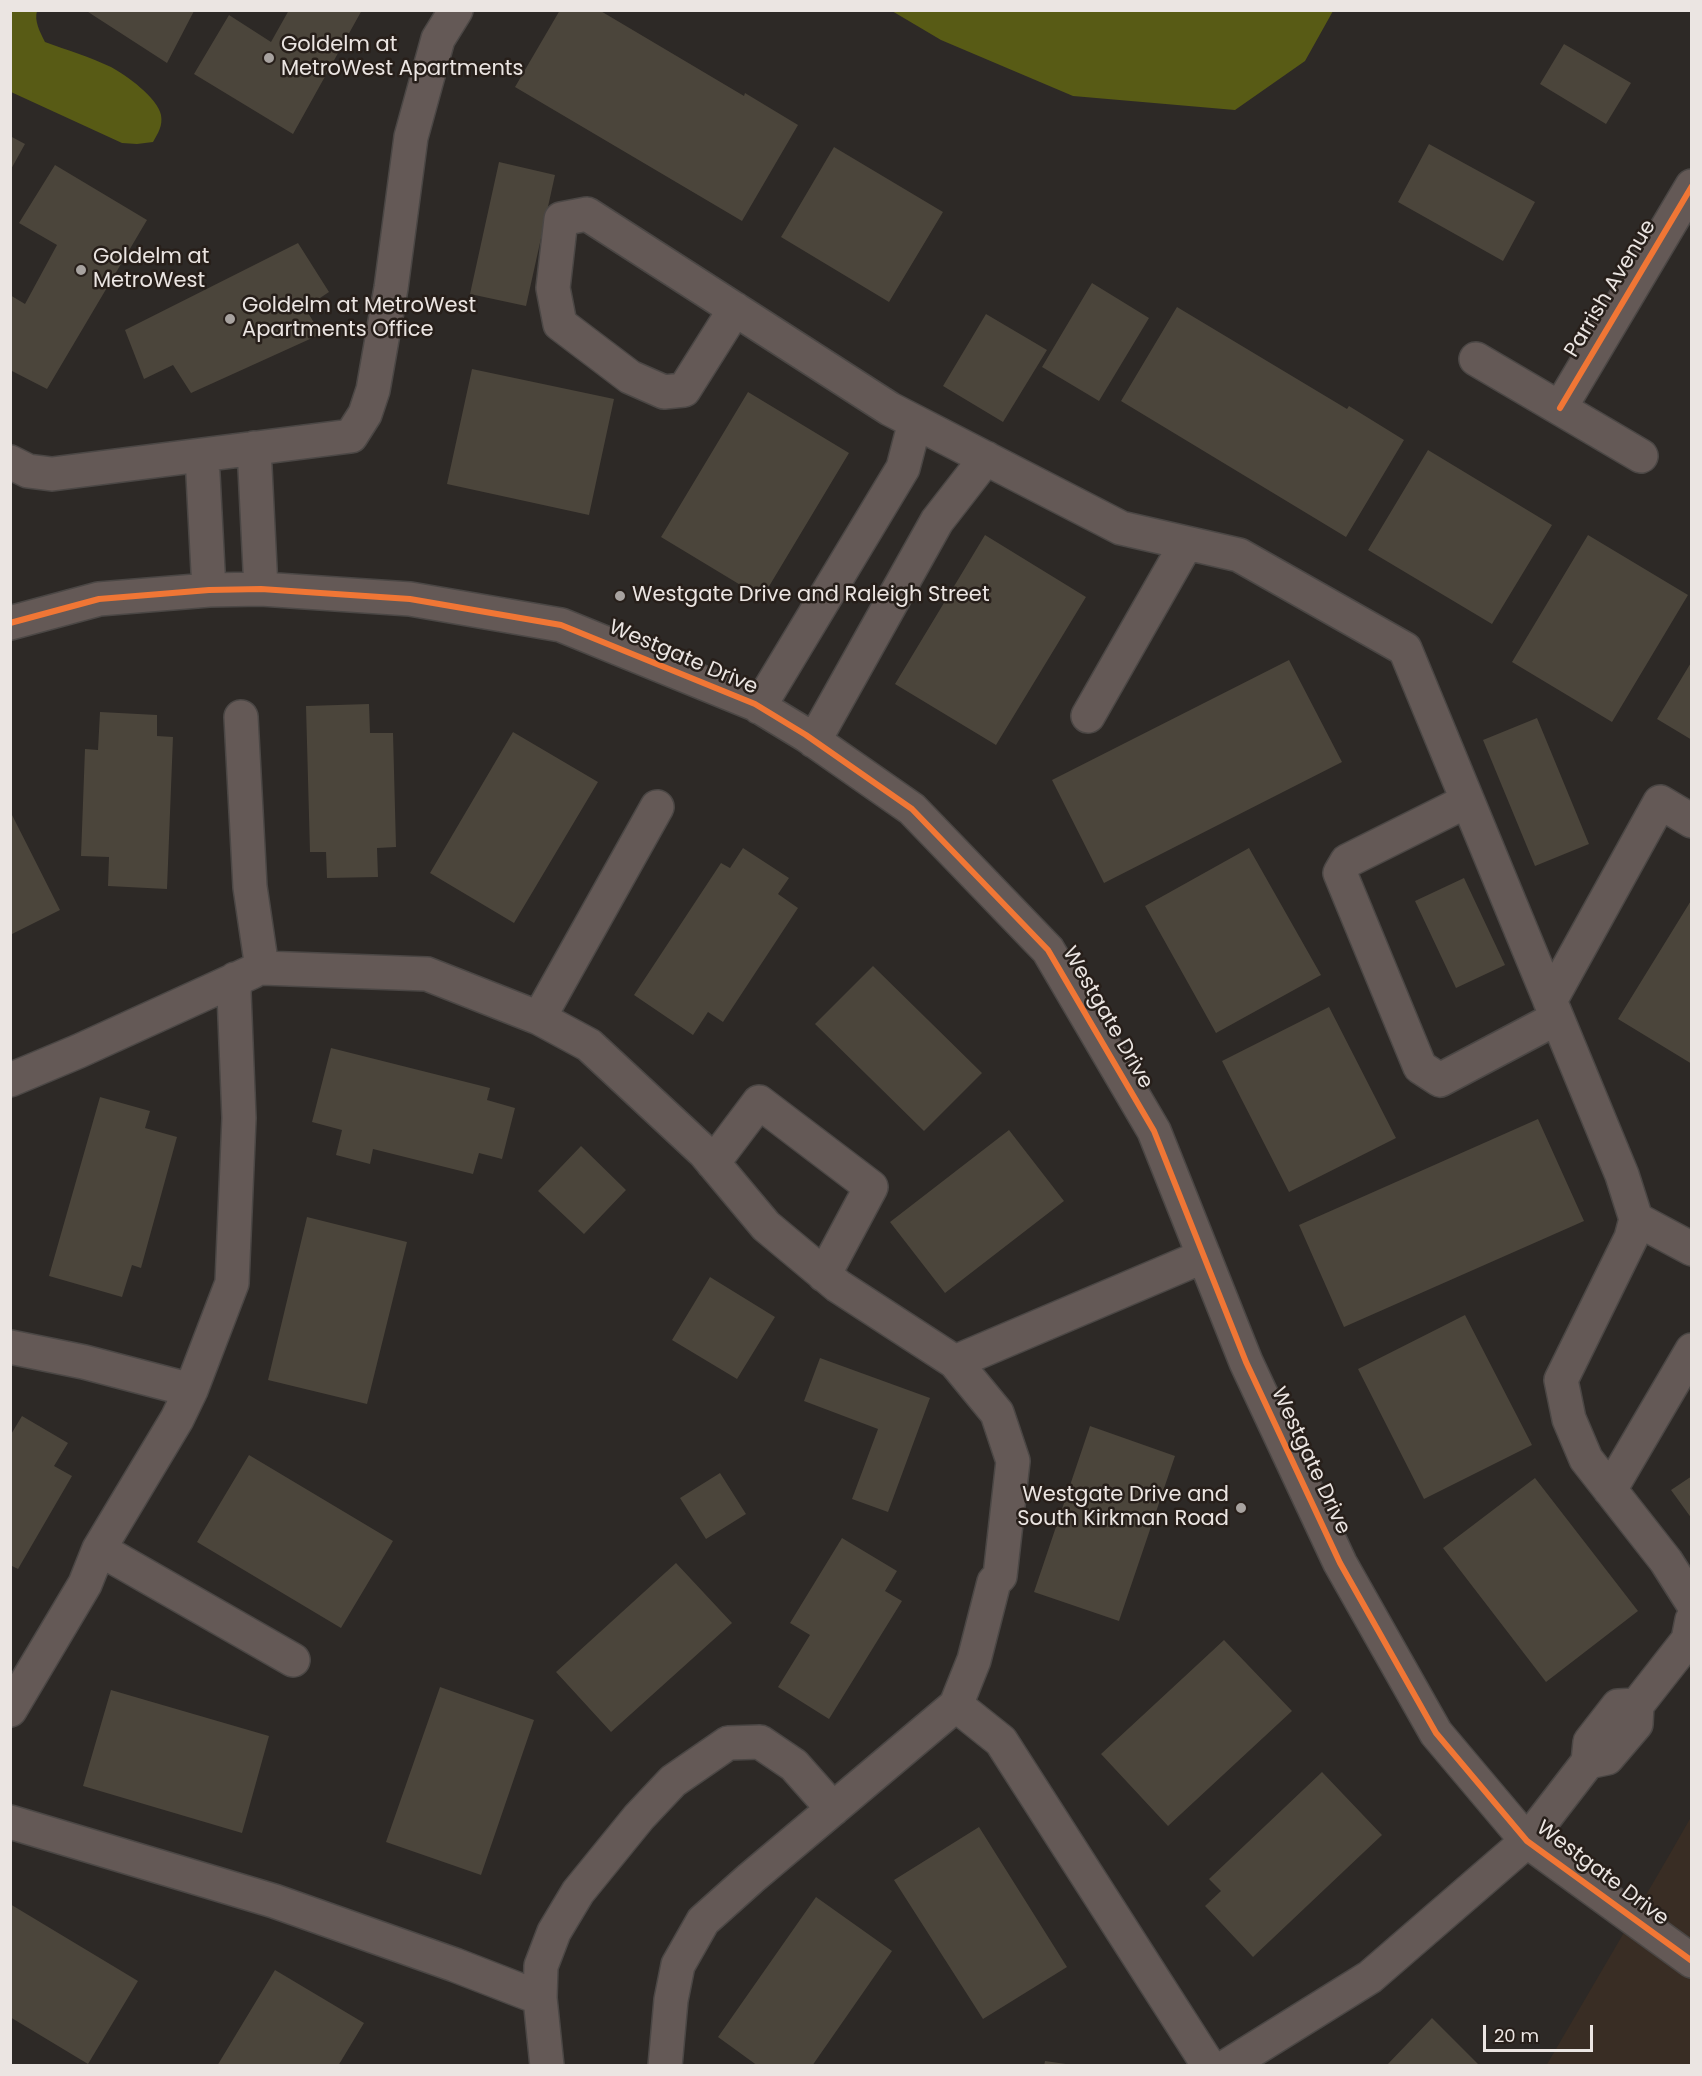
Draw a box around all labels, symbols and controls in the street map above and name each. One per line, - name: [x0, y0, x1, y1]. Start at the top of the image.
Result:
- place label: Goldelm at MetroWest Apartments: [281, 33, 523, 83]
- marker: Goldelm at MetroWest Apartments: [262, 51, 276, 65]
- street label: Parrish Avenue: [1560, 216, 1662, 362]
- place label: Goldelm at MetroWest: [93, 245, 209, 295]
- marker: Goldelm at MetroWest: [74, 263, 88, 277]
- place label: Goldelm at MetroWest Apartments Office: [242, 294, 476, 344]
- marker: Goldelm at MetroWest Apartments Office: [223, 312, 237, 326]
- place label: Westgate Drive and Raleigh Street: [632, 583, 990, 609]
- marker: Westgate Drive and Raleigh Street: [613, 589, 627, 603]
- street label: Westgate Drive: [605, 615, 761, 701]
- street label: Westgate Drive: [1056, 943, 1158, 1093]
- street label: Westgate Drive: [1265, 1383, 1355, 1539]
- place label: Westgate Drive and South Kirkman Road: [1017, 1483, 1229, 1533]
- marker: Westgate Drive and South Kirkman Road: [1234, 1501, 1248, 1515]
- street label: Westgate Drive: [1531, 1816, 1673, 1932]
- scale bar: [1486, 2013, 1596, 2051]
- text: 20 m: [1494, 2023, 1539, 2048]

